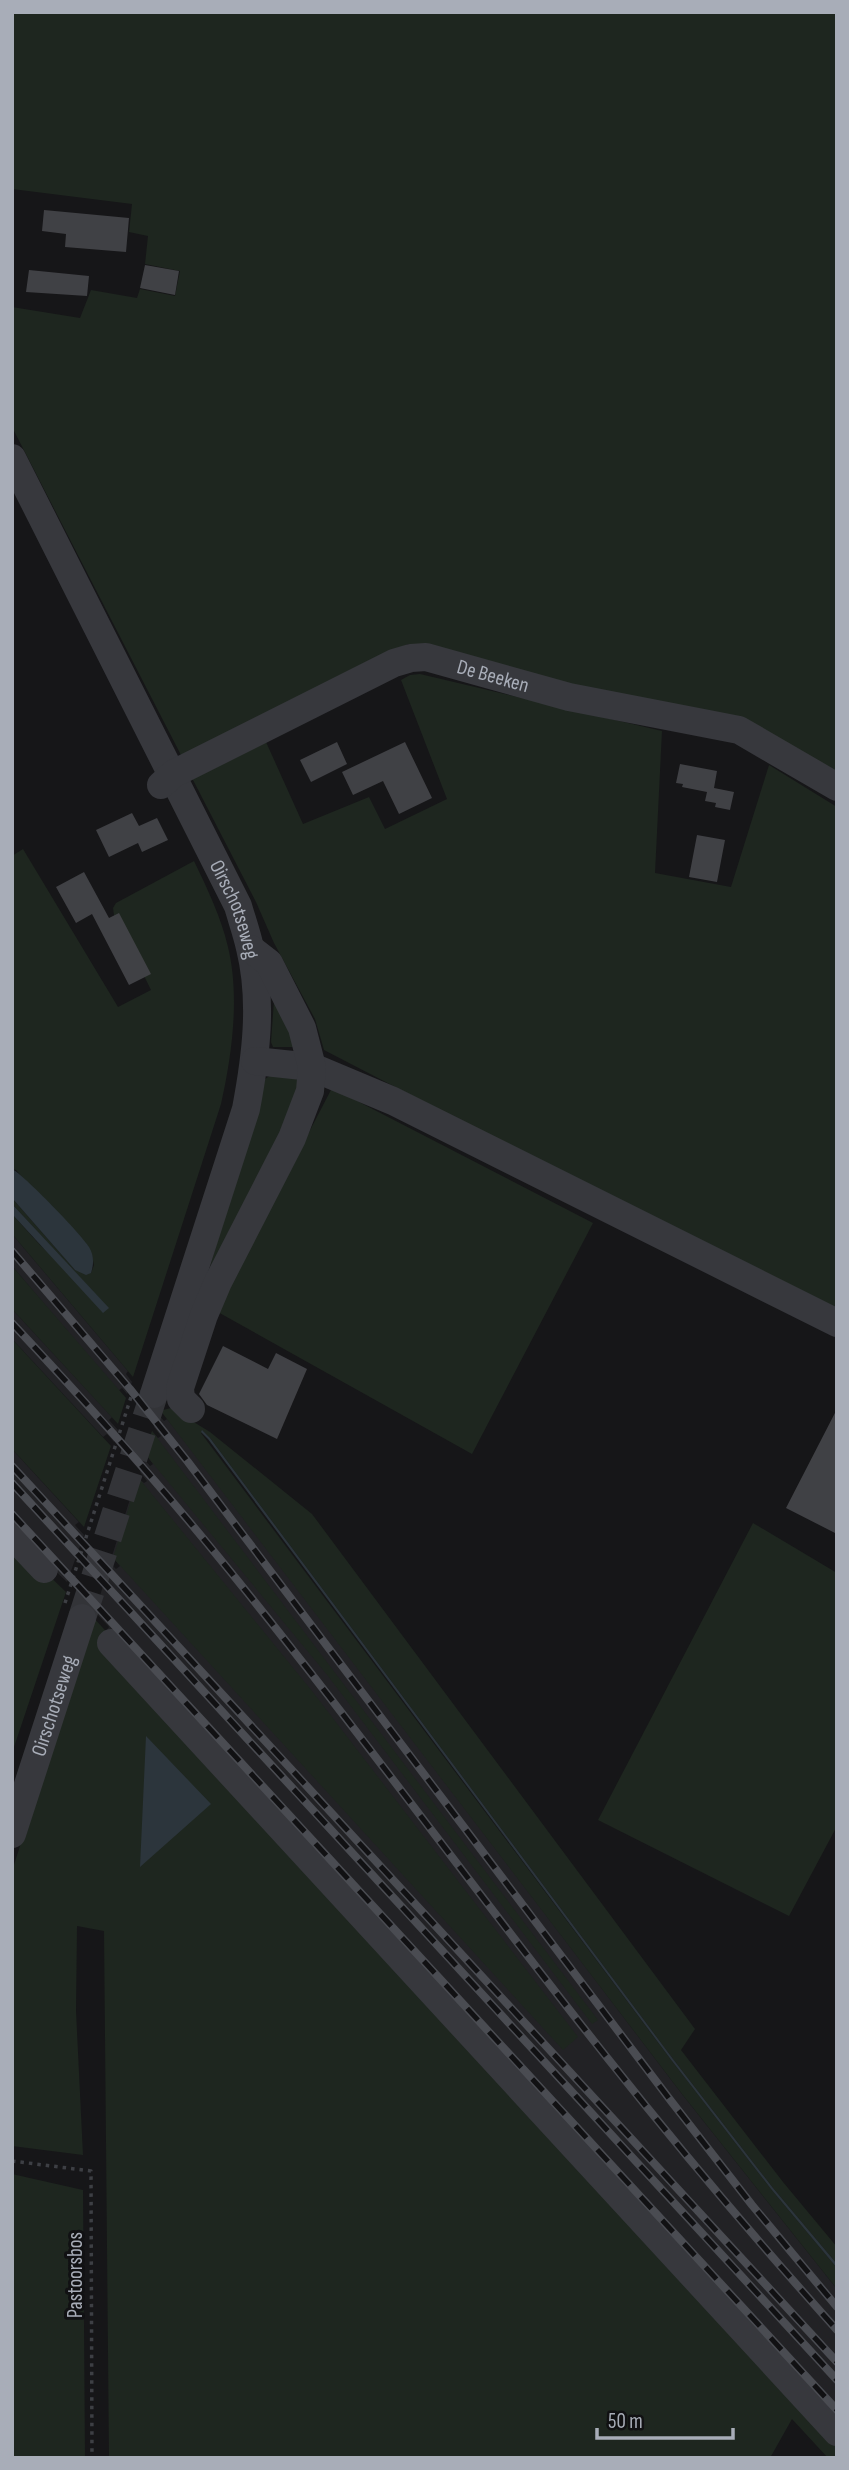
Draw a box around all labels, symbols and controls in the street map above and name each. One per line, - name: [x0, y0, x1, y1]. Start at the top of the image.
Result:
- street label: De Beeken: [454, 654, 532, 698]
- street label: Oirschotseweg: [204, 856, 264, 961]
- street label: Oirschotseweg: [26, 1652, 82, 1759]
- street label: Pastoorsbos: [63, 2232, 88, 2318]
- scale bar: [597, 2396, 734, 2440]
- text: 50 m: [608, 2409, 643, 2434]

